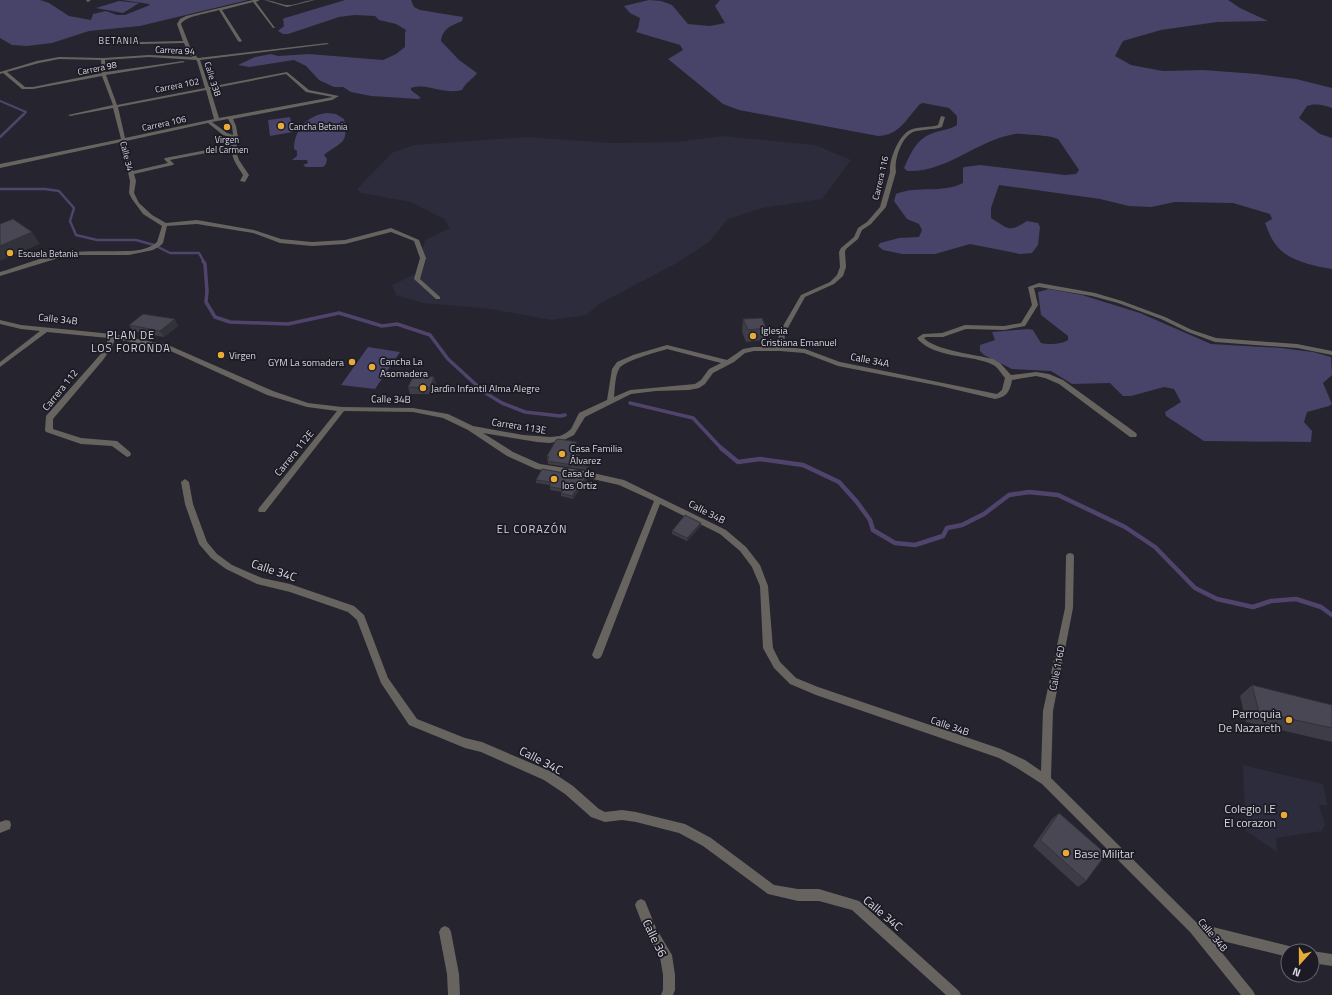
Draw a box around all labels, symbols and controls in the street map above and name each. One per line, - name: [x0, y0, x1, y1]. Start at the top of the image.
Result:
- district label: BETANIA: [99, 34, 139, 47]
- street label: Carrera 94: [155, 42, 195, 58]
- street label: Carrera 98: [76, 58, 118, 78]
- street label: Calle 33B: [201, 60, 225, 98]
- street label: Carrera 102: [154, 74, 200, 96]
- street label: Carrera 106: [141, 112, 187, 134]
- place label: Cancha Betania: [289, 120, 348, 133]
- marker: Cancha Betania: [276, 121, 286, 131]
- marker: Virgen del Carmen: [222, 122, 232, 132]
- place label: Virgen del Carmen: [206, 133, 249, 156]
- street label: Calle 34: [117, 140, 137, 172]
- street label: Carrera 116: [869, 155, 891, 201]
- place label: Escuela Betania: [18, 247, 79, 260]
- marker: Escuela Betania: [5, 248, 15, 258]
- street label: Calle 34B: [37, 309, 79, 329]
- place label: Iglesia Cristiana Emanuel: [761, 323, 837, 350]
- district label: PLAN DE LOS FORONDA: [91, 327, 171, 356]
- marker: Iglesia Cristiana Emanuel: [748, 331, 758, 341]
- place label: Virgen: [229, 348, 256, 363]
- street label: Calle 34A: [849, 349, 891, 371]
- marker: Virgen: [216, 350, 226, 360]
- place label: Cancha La Asomadera: [380, 354, 428, 381]
- place label: GYM La somadera: [268, 355, 344, 370]
- marker: GYM La somadera: [347, 357, 357, 367]
- marker: Cancha La Asomadera: [367, 362, 377, 372]
- street label: Carrera 112: [39, 366, 81, 414]
- place label: Jardìn Infantil Alma Alegre: [431, 381, 540, 396]
- marker: Jardìn Infantil Alma Alegre: [418, 383, 428, 393]
- street label: Calle 34B: [371, 391, 411, 407]
- street label: Carrera 113E: [491, 414, 548, 438]
- street label: Carrera 112E: [271, 426, 318, 479]
- place label: Casa Familia Álvarez: [570, 441, 622, 468]
- marker: Casa Familia Álvarez: [557, 449, 567, 459]
- place label: Casa de los Ortiz: [562, 466, 597, 493]
- marker: Casa de los Ortiz: [549, 474, 559, 484]
- street label: Calle 34B: [686, 496, 728, 528]
- district label: EL CORAZÓN: [497, 521, 567, 537]
- street label: Calle 34C: [249, 554, 300, 586]
- street label: Calle 116D: [1045, 644, 1069, 692]
- place label: Parroquia De Nazareth: [1218, 704, 1281, 737]
- street label: Calle 34B: [929, 712, 971, 740]
- marker: Parroquia De Nazareth: [1284, 715, 1294, 725]
- street label: Calle 34C: [516, 741, 567, 779]
- place label: Colegio I.E El corazon: [1224, 799, 1276, 832]
- marker: Colegio I.E El corazon: [1279, 810, 1289, 820]
- place label: Base Militar: [1074, 844, 1134, 863]
- marker: Base Militar: [1061, 848, 1071, 858]
- street label: Calle 34C: [859, 891, 907, 936]
- street label: Calle 34B: [1194, 915, 1232, 955]
- street label: Calle 36: [638, 916, 672, 960]
- north arrow: [1280, 943, 1320, 983]
- text: N: [1290, 964, 1303, 981]

